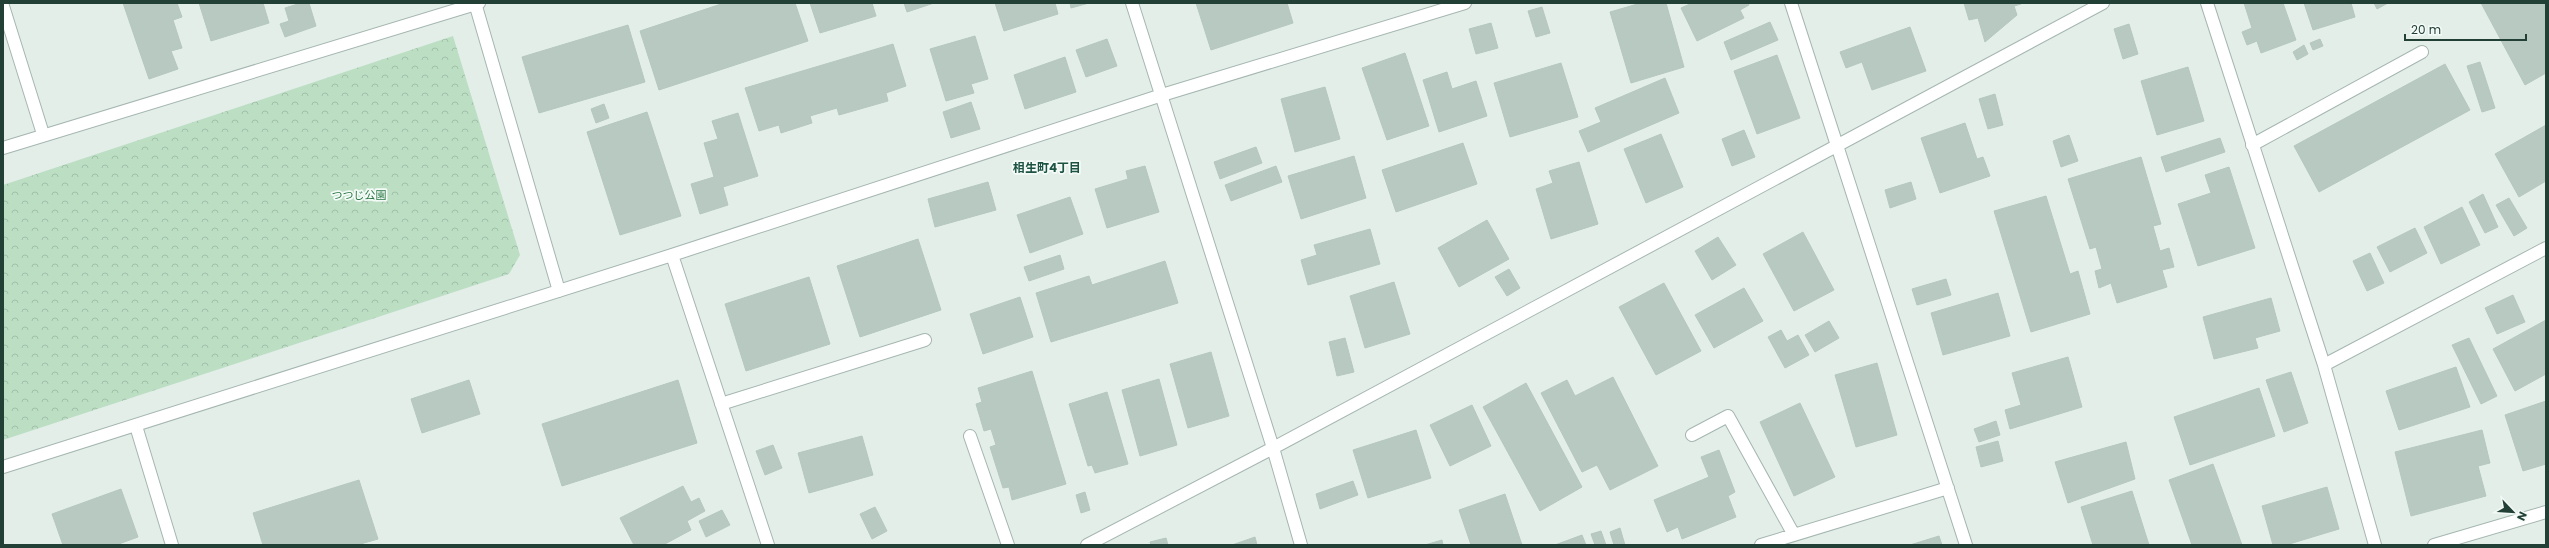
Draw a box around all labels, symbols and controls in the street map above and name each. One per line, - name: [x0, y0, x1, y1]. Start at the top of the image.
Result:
- scale bar: [2405, 16, 2526, 42]
- text: 20 m: [2411, 21, 2441, 38]
- district label: 相生町4丁目: [1013, 159, 1081, 176]
- park label: つつじ公園: [332, 187, 387, 203]
- north arrow: [2493, 492, 2533, 532]
- text: N: [2513, 509, 2531, 523]

